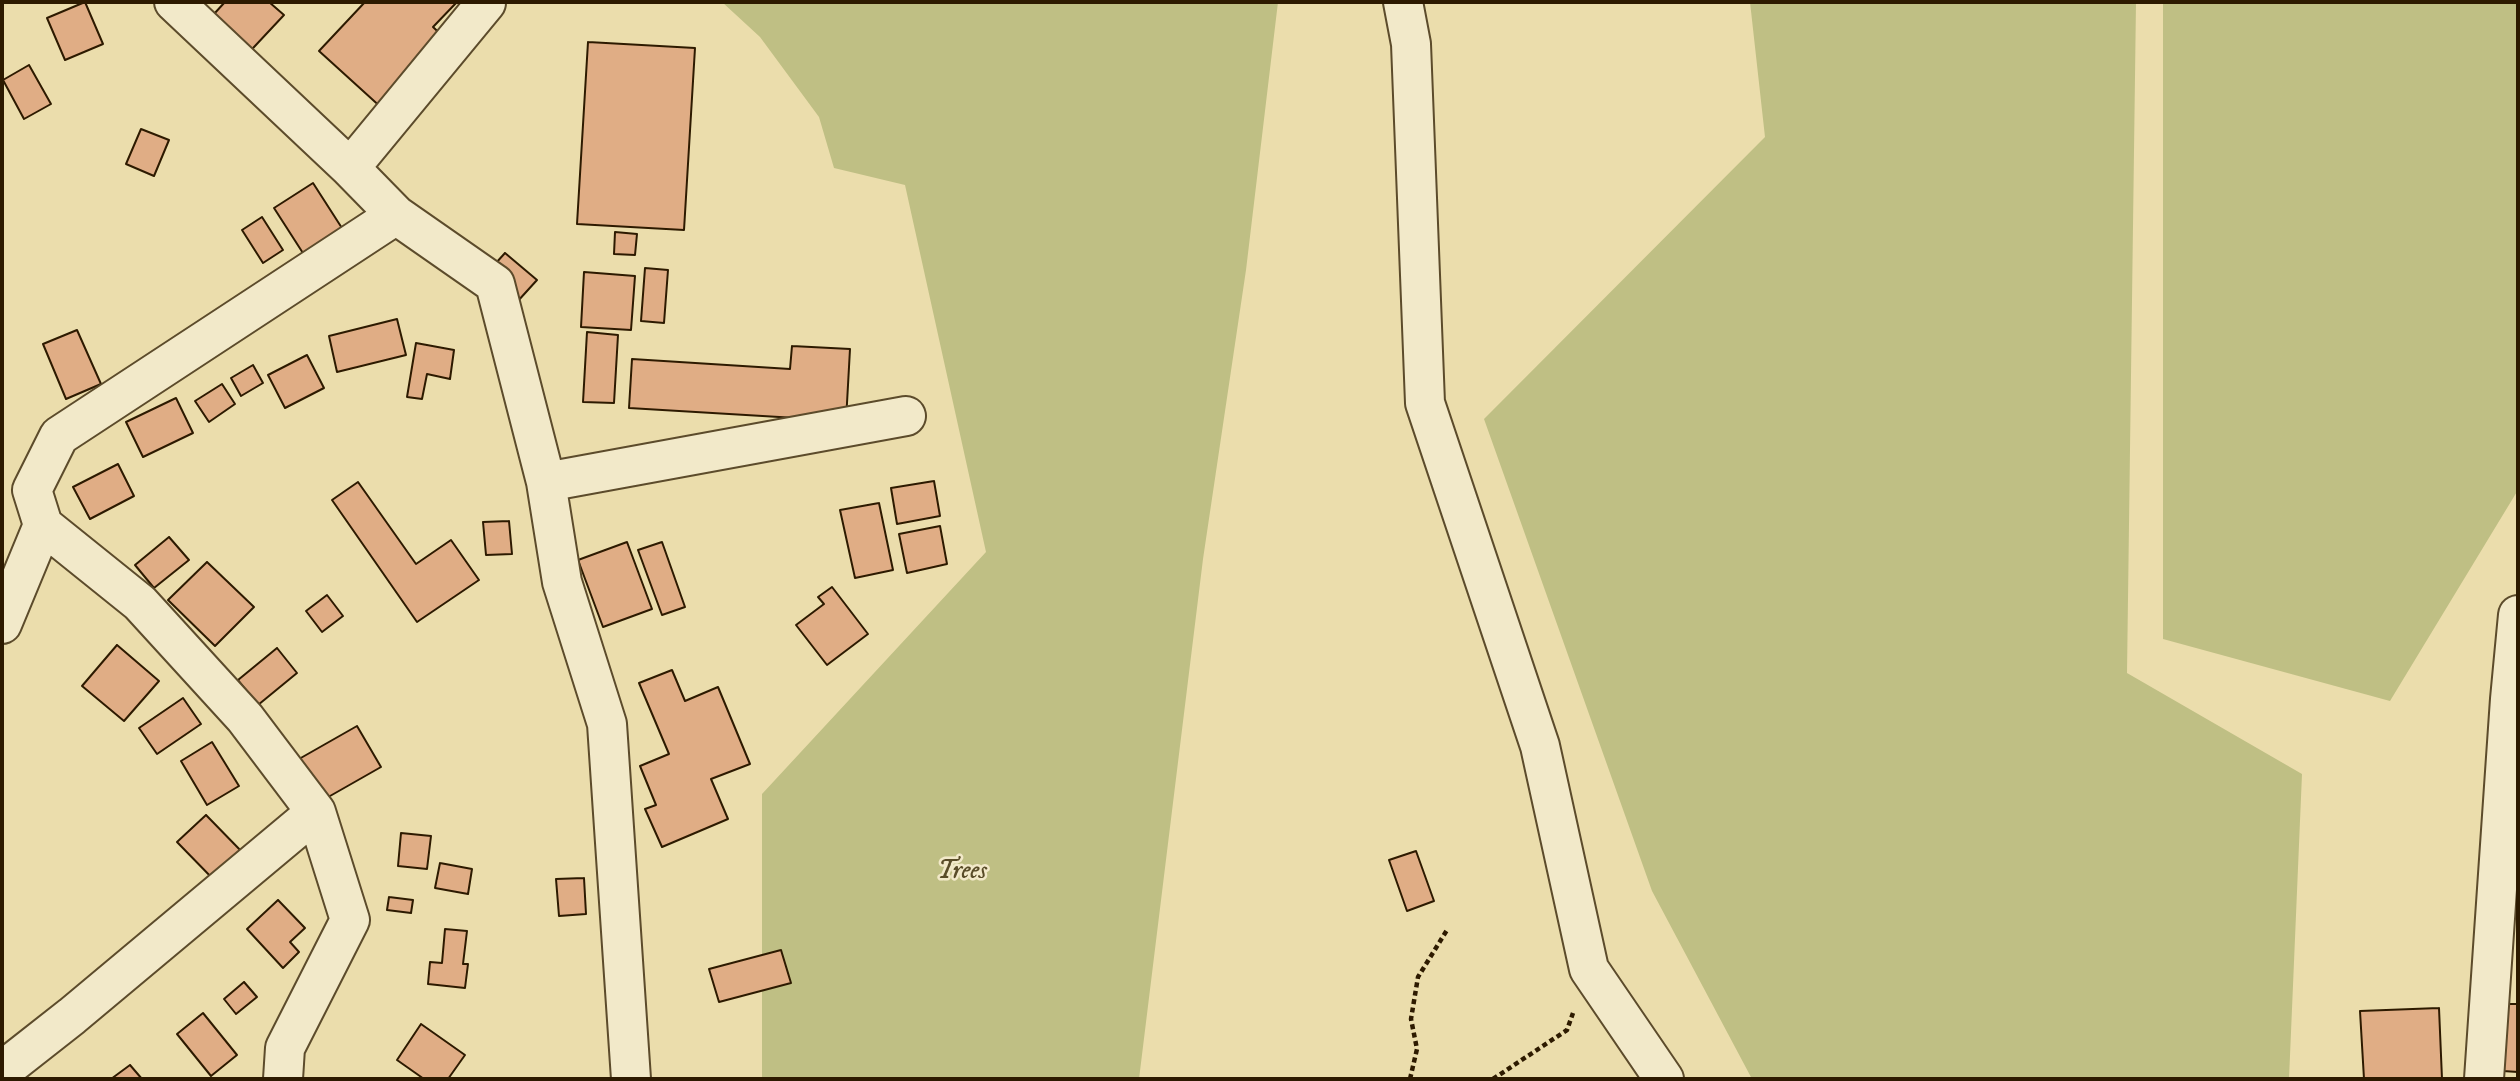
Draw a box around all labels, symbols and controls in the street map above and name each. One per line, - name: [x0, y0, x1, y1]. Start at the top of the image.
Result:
- park label: Trees: [937, 857, 987, 889]

